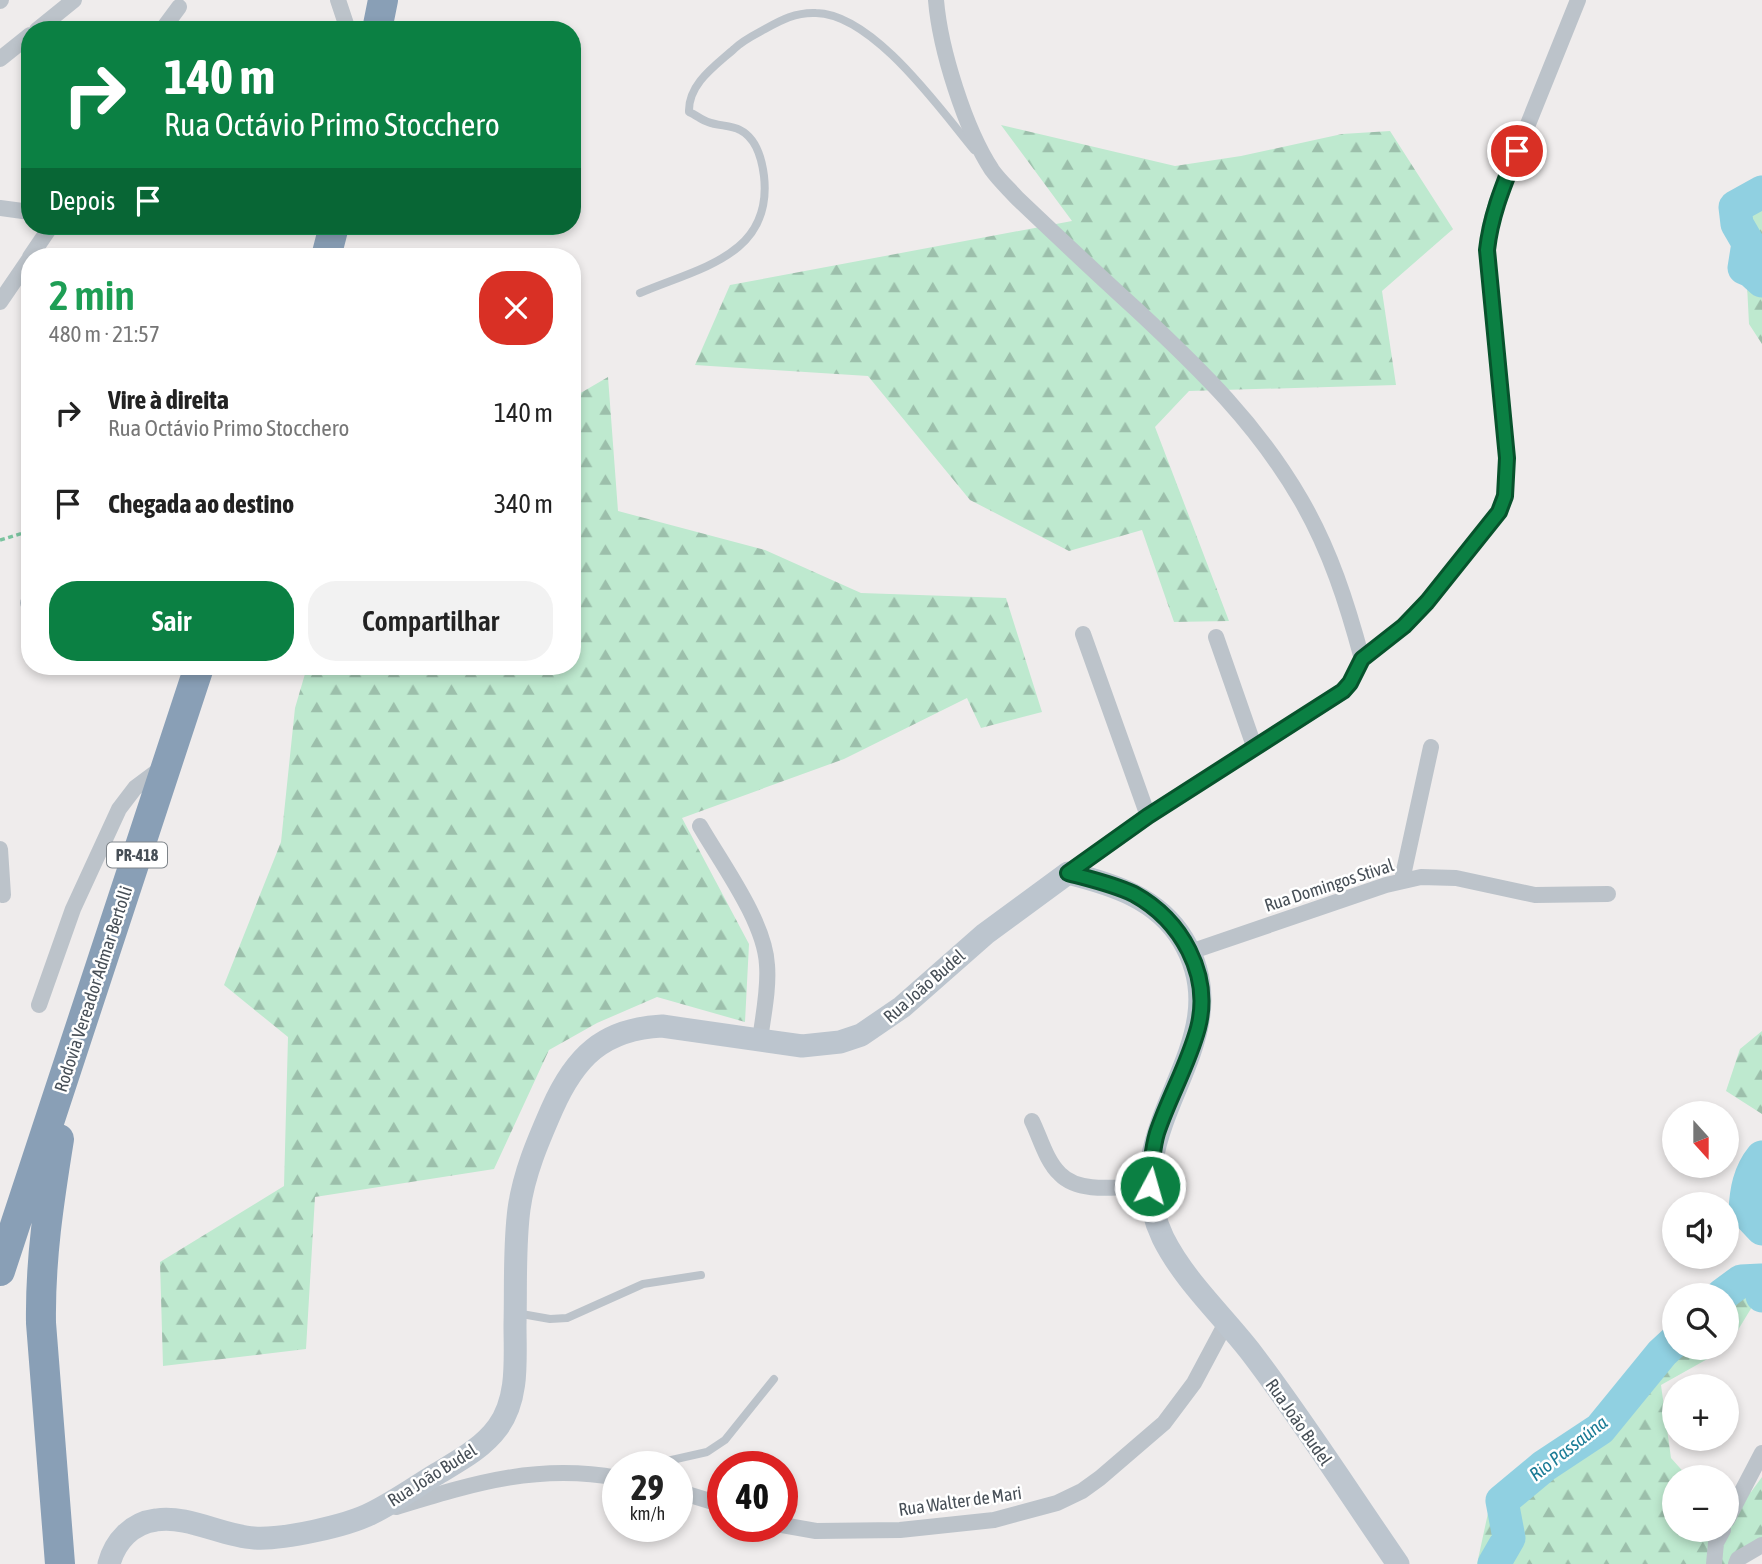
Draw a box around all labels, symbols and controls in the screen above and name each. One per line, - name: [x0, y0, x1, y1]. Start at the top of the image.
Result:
- text: 140 m: [164, 48, 275, 104]
- icon: right: [49, 49, 140, 140]
- text: Rua Octávio Primo Stocchero: [164, 106, 500, 143]
- pin: [1487, 121, 1547, 181]
- icon: arrive: [1498, 132, 1536, 170]
- icon: arrive: [129, 182, 167, 220]
- text: Depois: [49, 186, 115, 216]
- text: 2 min: [49, 271, 135, 319]
- button: close: [479, 271, 553, 345]
- text: 480 m · 21:57: [49, 321, 160, 347]
- text: Vire à direita: [108, 385, 229, 415]
- icon: right: [49, 394, 87, 432]
- text: 140 m: [494, 398, 553, 428]
- text: Rua Octávio Primo Stocchero: [108, 415, 349, 441]
- icon: arrive: [49, 485, 87, 523]
- text: Chegada ao destino: [108, 489, 294, 519]
- text: 340 m: [494, 489, 553, 519]
- button: Sair: [49, 581, 294, 661]
- button: Compartilhar: [308, 581, 553, 661]
- road number: PR-418: [107, 842, 167, 868]
- street label: Rua Domingos Stival: [1262, 854, 1397, 916]
- street label: Rodovia Vereador Admar Bertolli: [50, 883, 136, 1095]
- street label: Rua João Budel: [879, 945, 969, 1027]
- north arrow: [1662, 1101, 1740, 1178]
- map controls: [1662, 1101, 1739, 1542]
- position arrow: [1113, 1149, 1187, 1223]
- button: sound: [1662, 1192, 1739, 1269]
- button: search: [1662, 1283, 1739, 1360]
- button: +: [1662, 1374, 1739, 1451]
- street label: Rua João Budel: [1262, 1375, 1337, 1469]
- water label: Rio Passaúna: [1525, 1411, 1611, 1485]
- street label: Rua João Budel: [384, 1439, 480, 1511]
- speed limit sign: 40: [707, 1451, 798, 1542]
- button: −: [1662, 1465, 1739, 1542]
- text: 29: [631, 1467, 664, 1507]
- street label: Rua Walter de Mari: [897, 1482, 1023, 1520]
- text: km/h: [630, 1503, 665, 1524]

